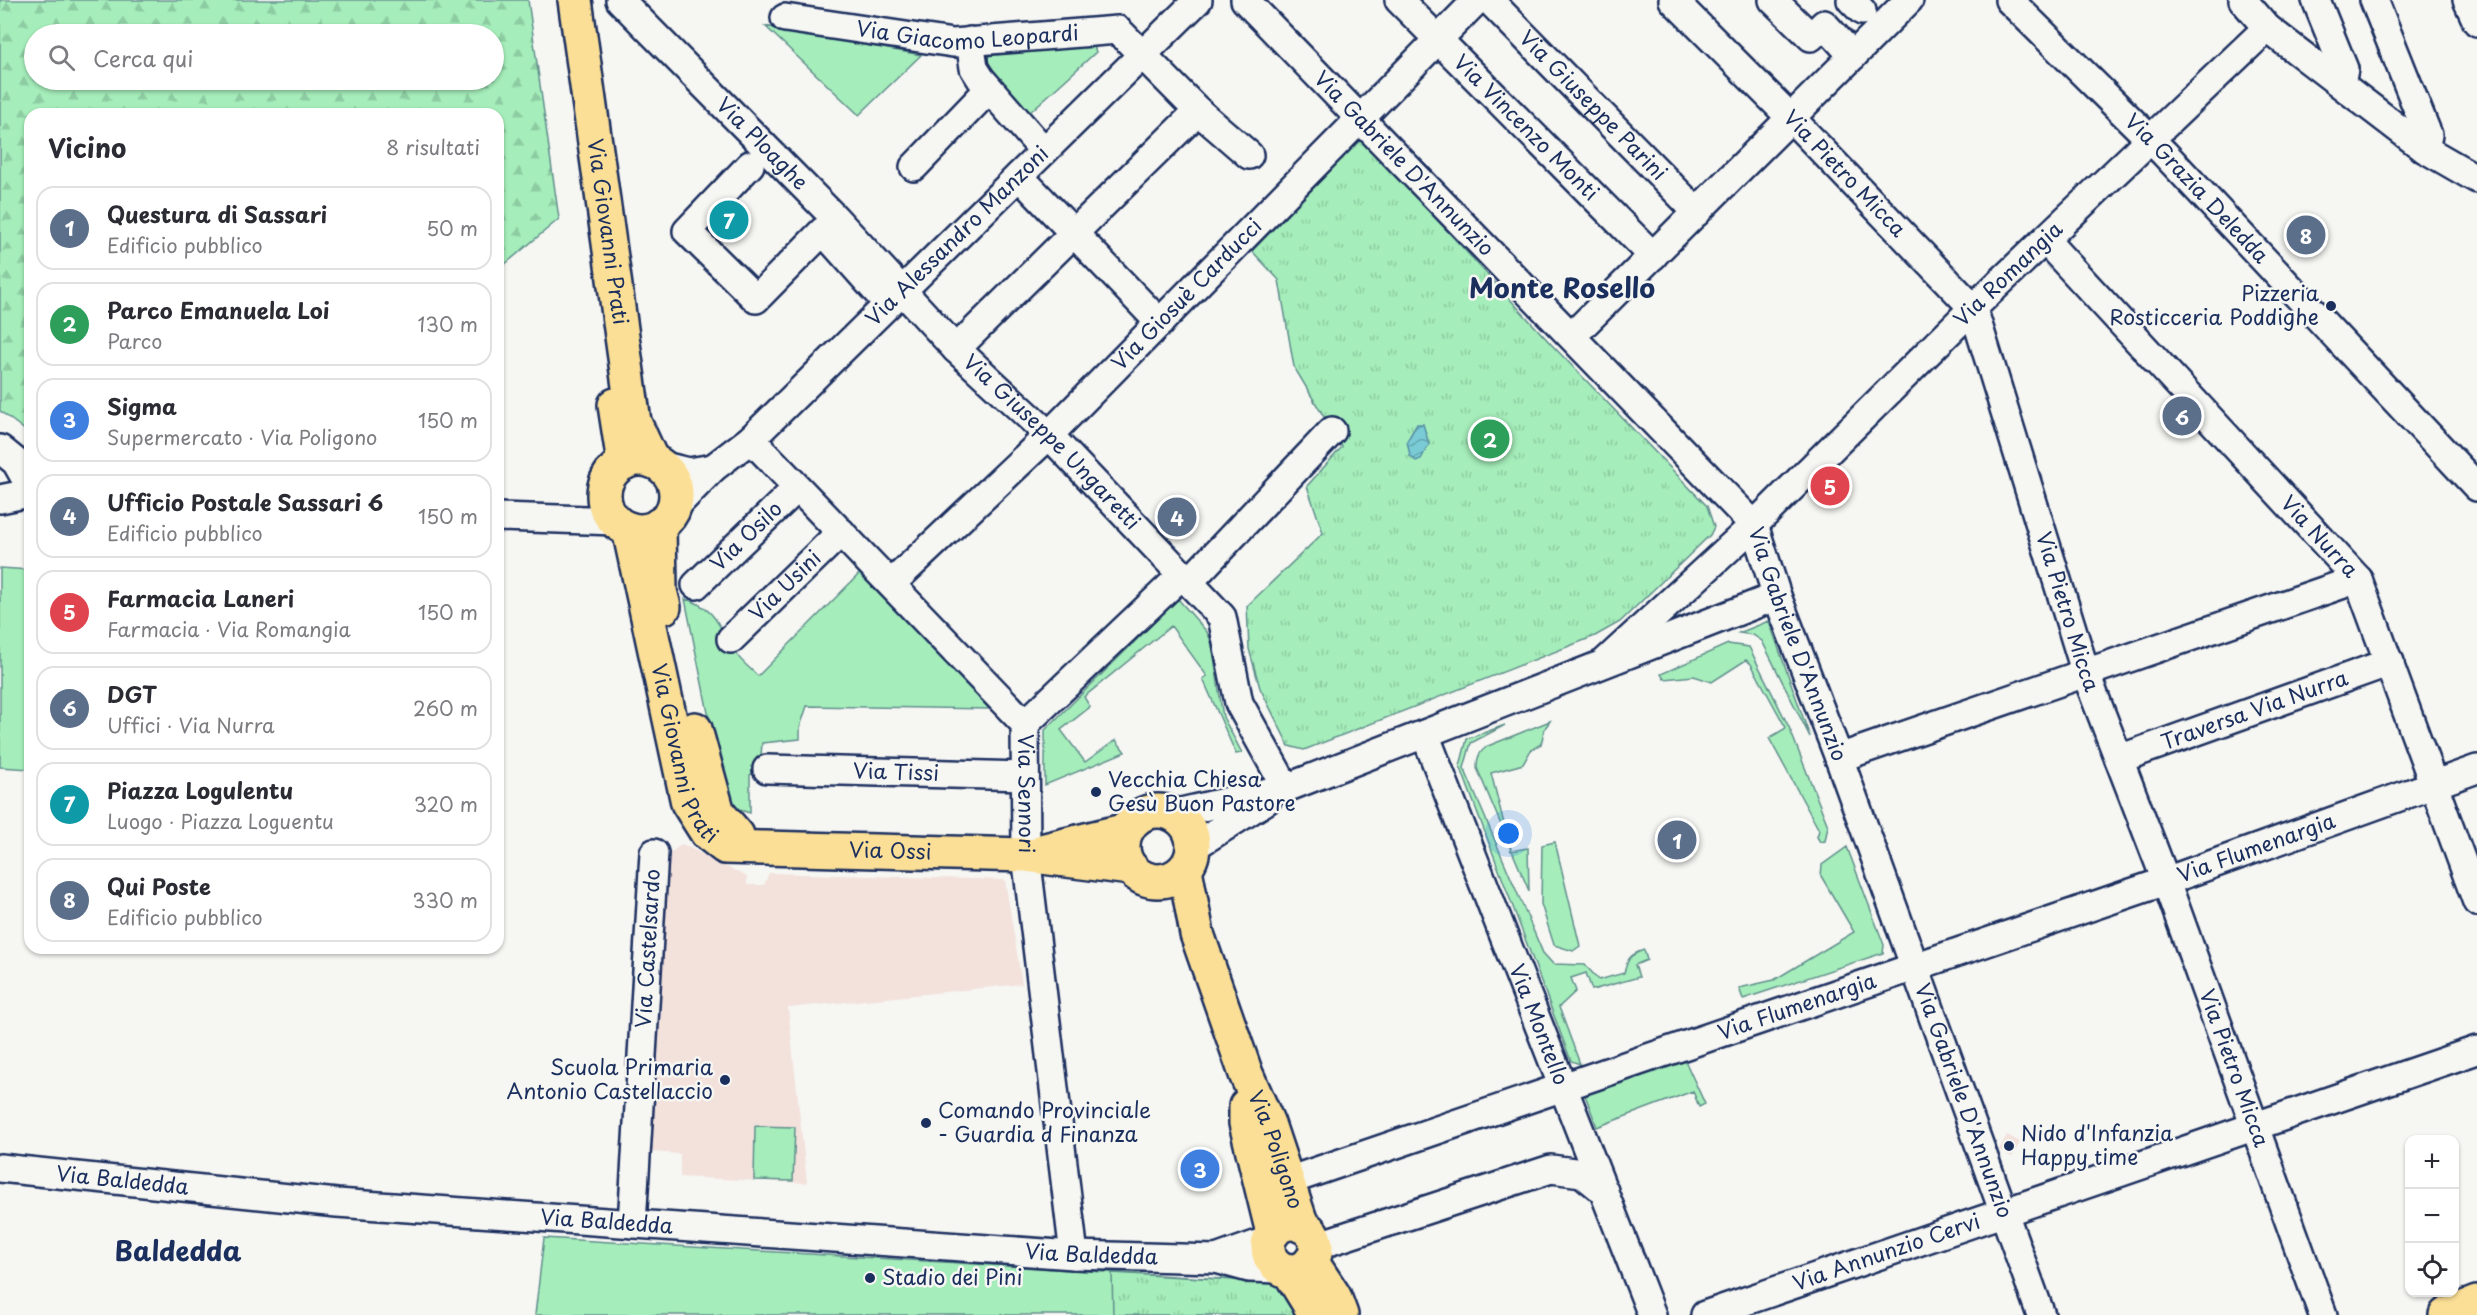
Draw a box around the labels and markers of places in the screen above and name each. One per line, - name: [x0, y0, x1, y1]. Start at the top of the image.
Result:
- pin: 7: [710, 198, 748, 242]
- pin: 8: [2286, 212, 2326, 258]
- place label: Pizzeria Rosticceria Poddighe: [2109, 276, 2320, 332]
- marker: Pizzeria Rosticceria Poddighe: [2324, 299, 2338, 313]
- pin: 6: [2162, 394, 2202, 438]
- pin: 2: [1470, 416, 1510, 462]
- pin: 5: [1810, 464, 1850, 508]
- pin: 4: [1158, 494, 1196, 540]
- place label: Vecchia Chiesa Gesù Buon Pastore: [1108, 762, 1296, 818]
- marker: Vecchia Chiesa Gesù Buon Pastore: [1089, 785, 1103, 799]
- pin: 1: [1658, 818, 1696, 862]
- place label: Scuola Primaria Antonio Castellaccio: [507, 1050, 714, 1106]
- marker: Scuola Primaria Antonio Castellaccio: [718, 1073, 732, 1087]
- place label: Comando Provinciale - Guardia d Finanza: [938, 1093, 1151, 1149]
- marker: Comando Provinciale - Guardia d Finanza: [919, 1116, 933, 1130]
- place label: Nido d'Infanzia Happy time: [2021, 1116, 2173, 1172]
- marker: Nido d'Infanzia Happy time: [2002, 1139, 2016, 1153]
- pin: 3: [1180, 1146, 1220, 1192]
- place label: Stadio dei Pini: [882, 1260, 1023, 1292]
- marker: Stadio dei Pini: [863, 1271, 877, 1285]

